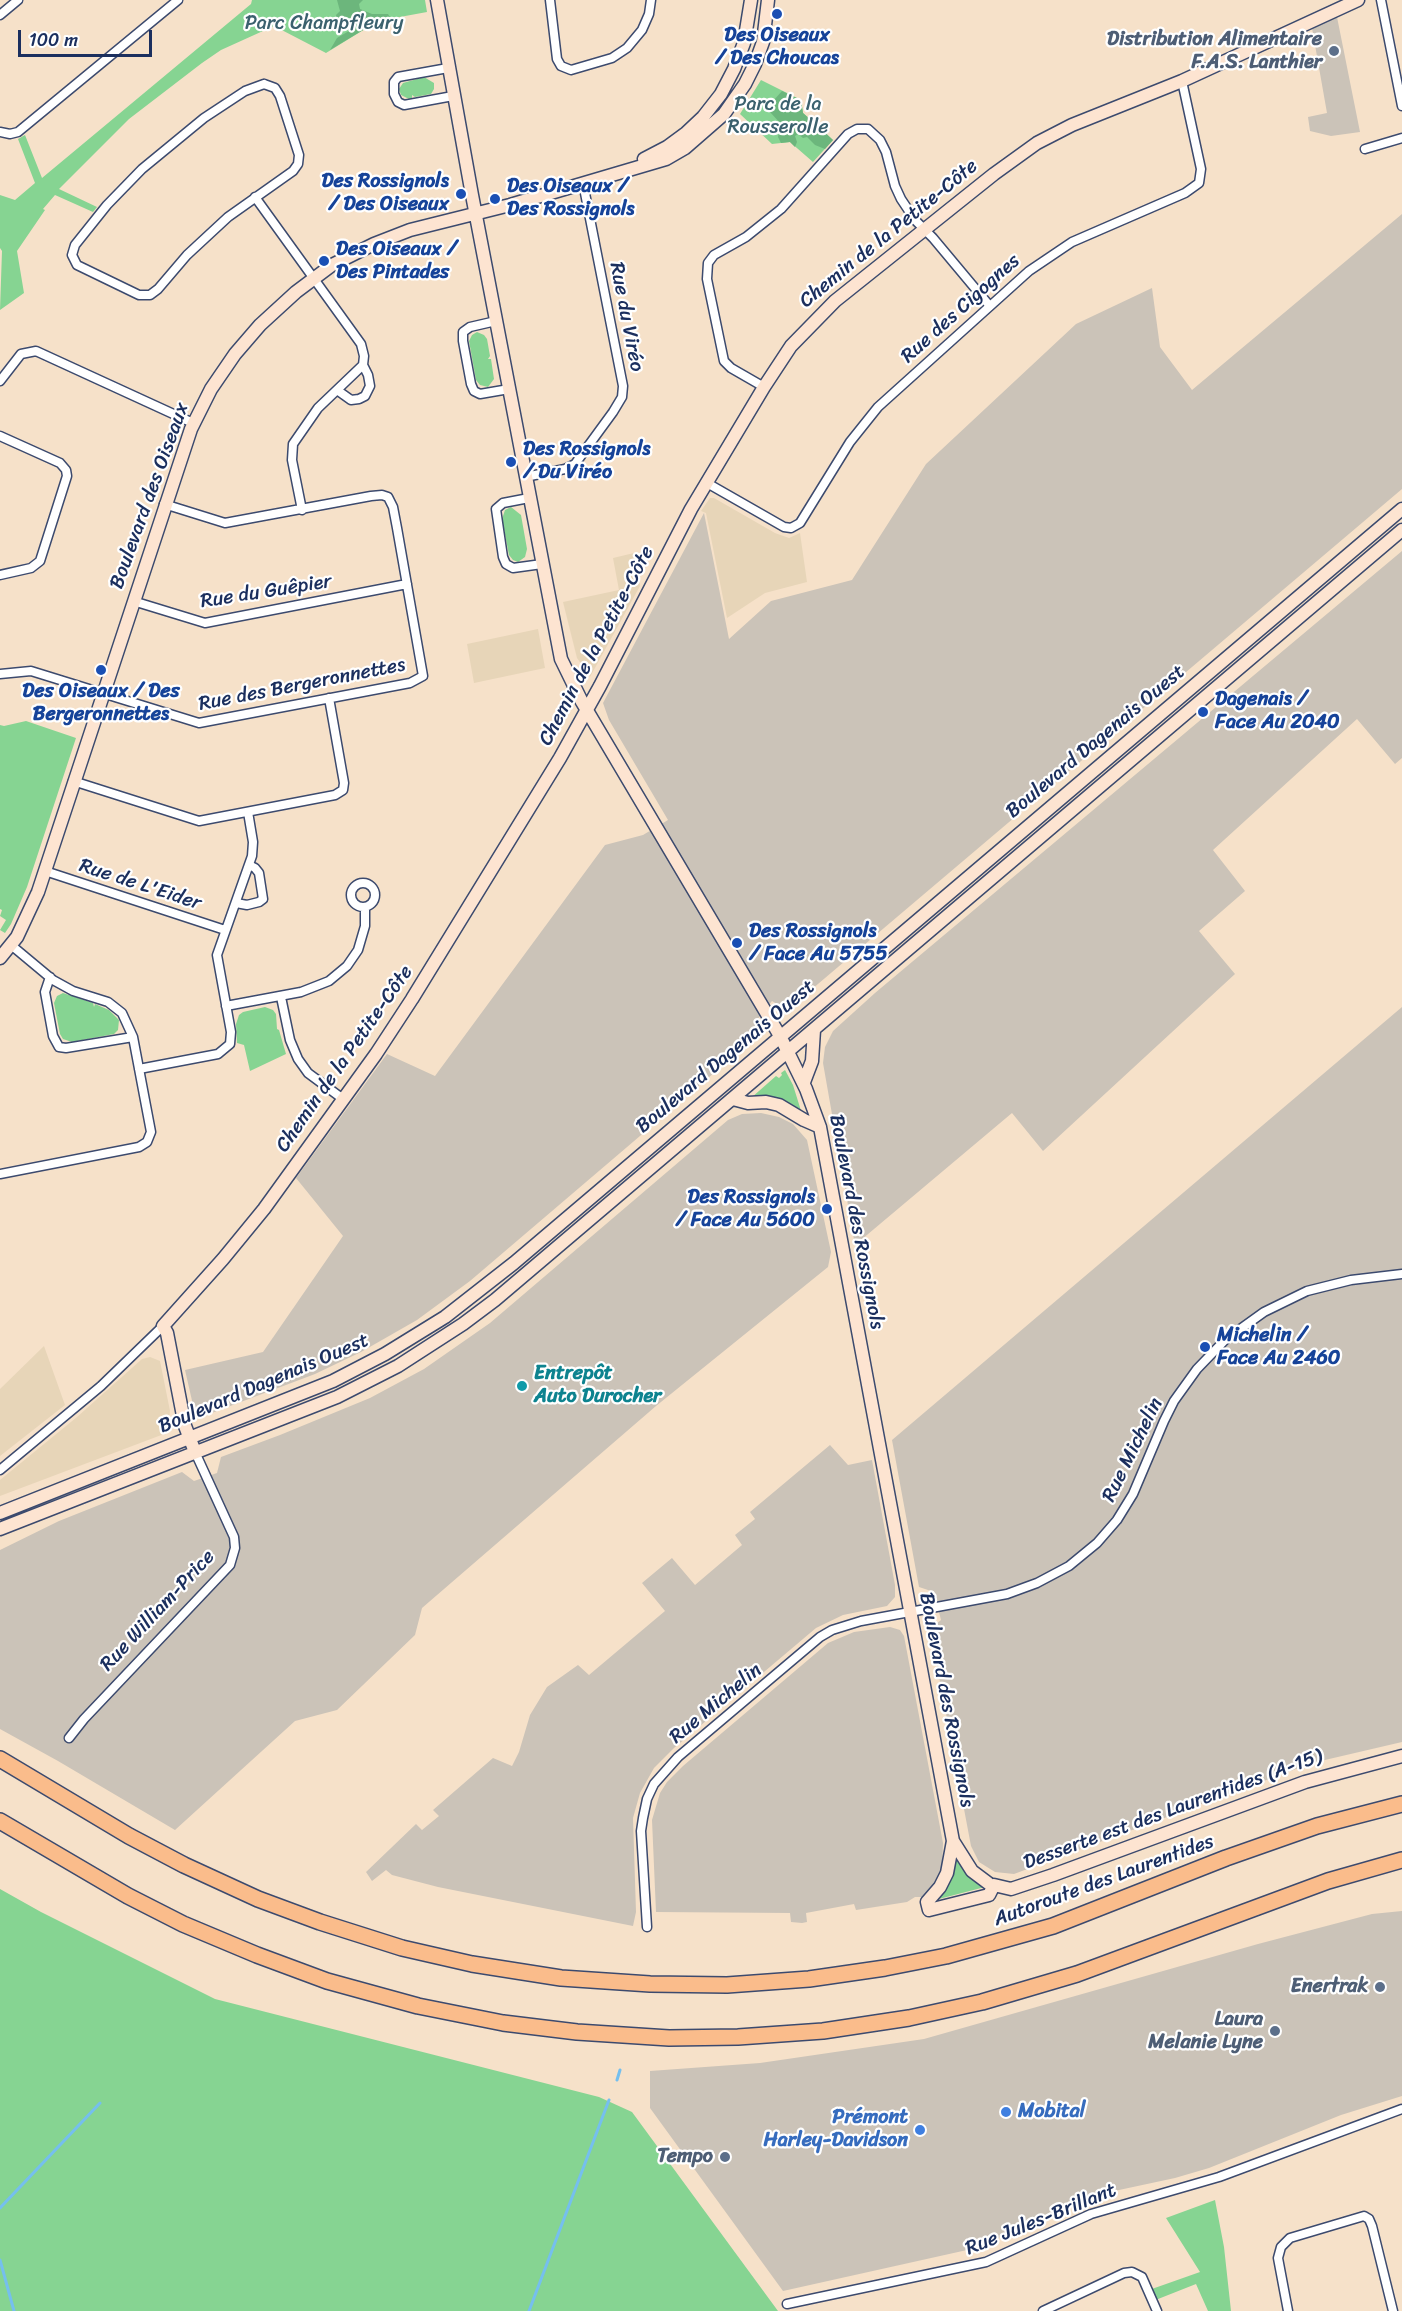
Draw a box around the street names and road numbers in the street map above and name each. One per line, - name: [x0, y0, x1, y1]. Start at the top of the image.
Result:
- street label: Chemin de la Petite-Côte: [795, 155, 983, 313]
- street label: Rue des Cigognes: [897, 249, 1025, 369]
- street label: Rue du Viréo: [604, 260, 648, 374]
- street label: Boulevard des Oiseaux: [105, 400, 195, 592]
- street label: Chemin de la Petite-Côte: [534, 542, 660, 750]
- street label: Rue du Guêpier: [199, 570, 333, 614]
- street label: Rue des Bergeronnettes: [197, 653, 407, 717]
- street label: Boulevard Dagenais Ouest: [1002, 660, 1190, 824]
- street label: Rue de L'Eider: [76, 854, 204, 916]
- street label: Chemin de la Petite-Côte: [271, 961, 419, 1157]
- street label: Boulevard Dagenais Ouest: [632, 975, 820, 1139]
- street label: Boulevard des Rossignols: [823, 1113, 889, 1331]
- street label: Boulevard Dagenais Ouest: [155, 1329, 373, 1439]
- street label: Rue Michelin: [1097, 1394, 1169, 1506]
- street label: Rue William-Price: [96, 1545, 220, 1677]
- street label: Boulevard des Rossignols: [913, 1591, 979, 1809]
- street label: Rue Michelin: [665, 1659, 767, 1749]
- street label: Desserte est des Laurentides (A-15): [1020, 1745, 1326, 1875]
- street label: Autoroute des Laurentides: [991, 1830, 1217, 1932]
- street label: Rue Jules-Brillant: [962, 2179, 1120, 2261]

